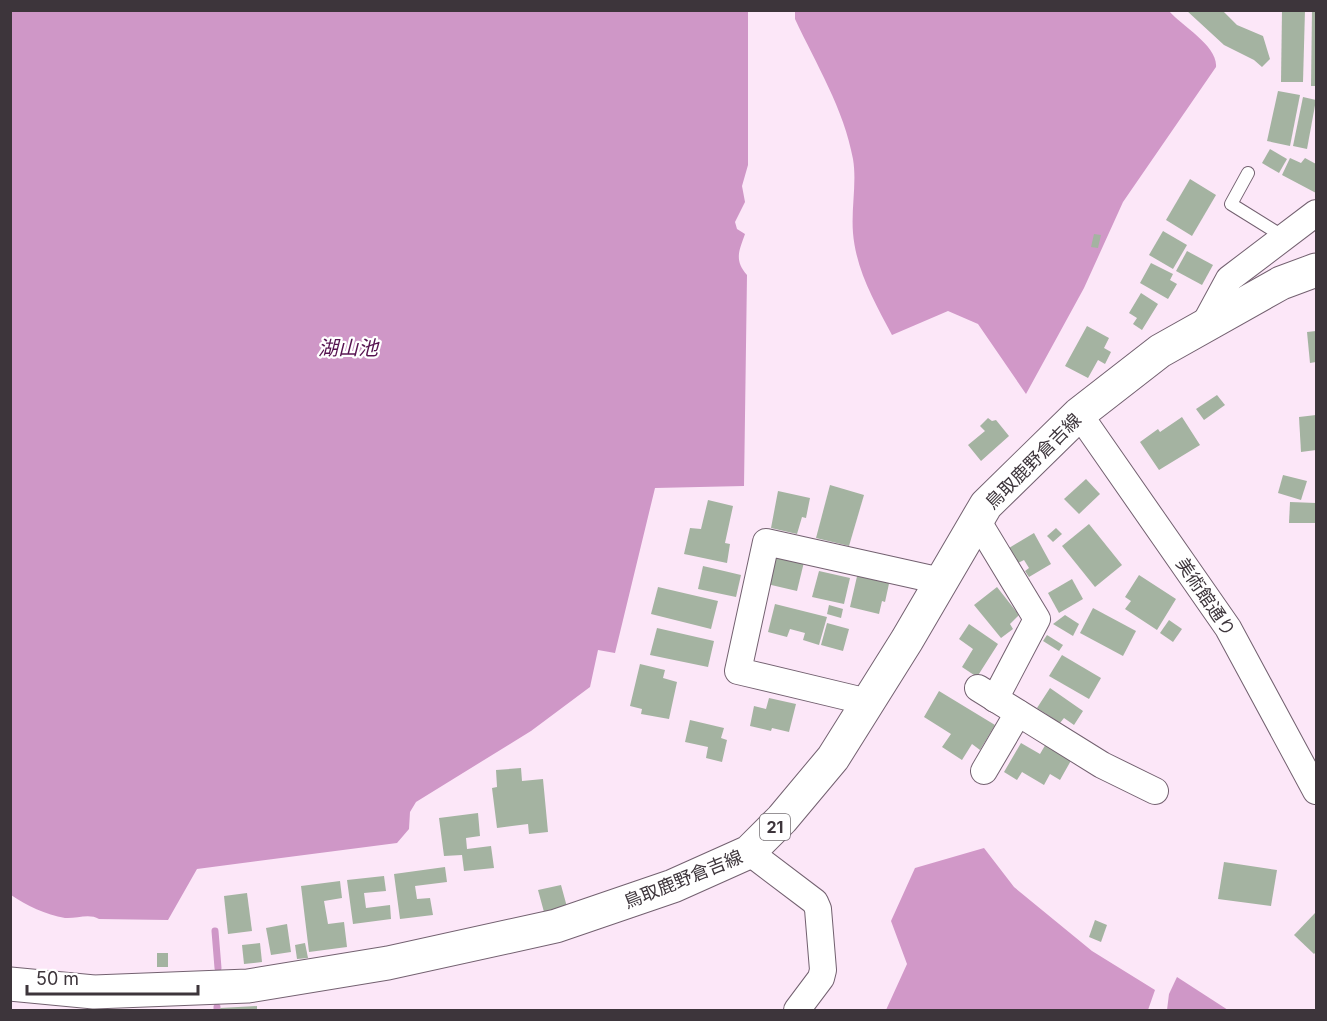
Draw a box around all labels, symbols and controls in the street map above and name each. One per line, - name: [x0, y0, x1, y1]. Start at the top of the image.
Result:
- water label: 湖山池: [318, 336, 380, 360]
- street label: 鳥取鹿野倉吉線: [981, 409, 1085, 513]
- street label: 美術館通り: [1172, 554, 1240, 640]
- road number: 21: [760, 814, 790, 840]
- street label: 鳥取鹿野倉吉線: [621, 846, 745, 912]
- scale bar: [27, 958, 198, 996]
- text: 50 m: [36, 968, 79, 989]

